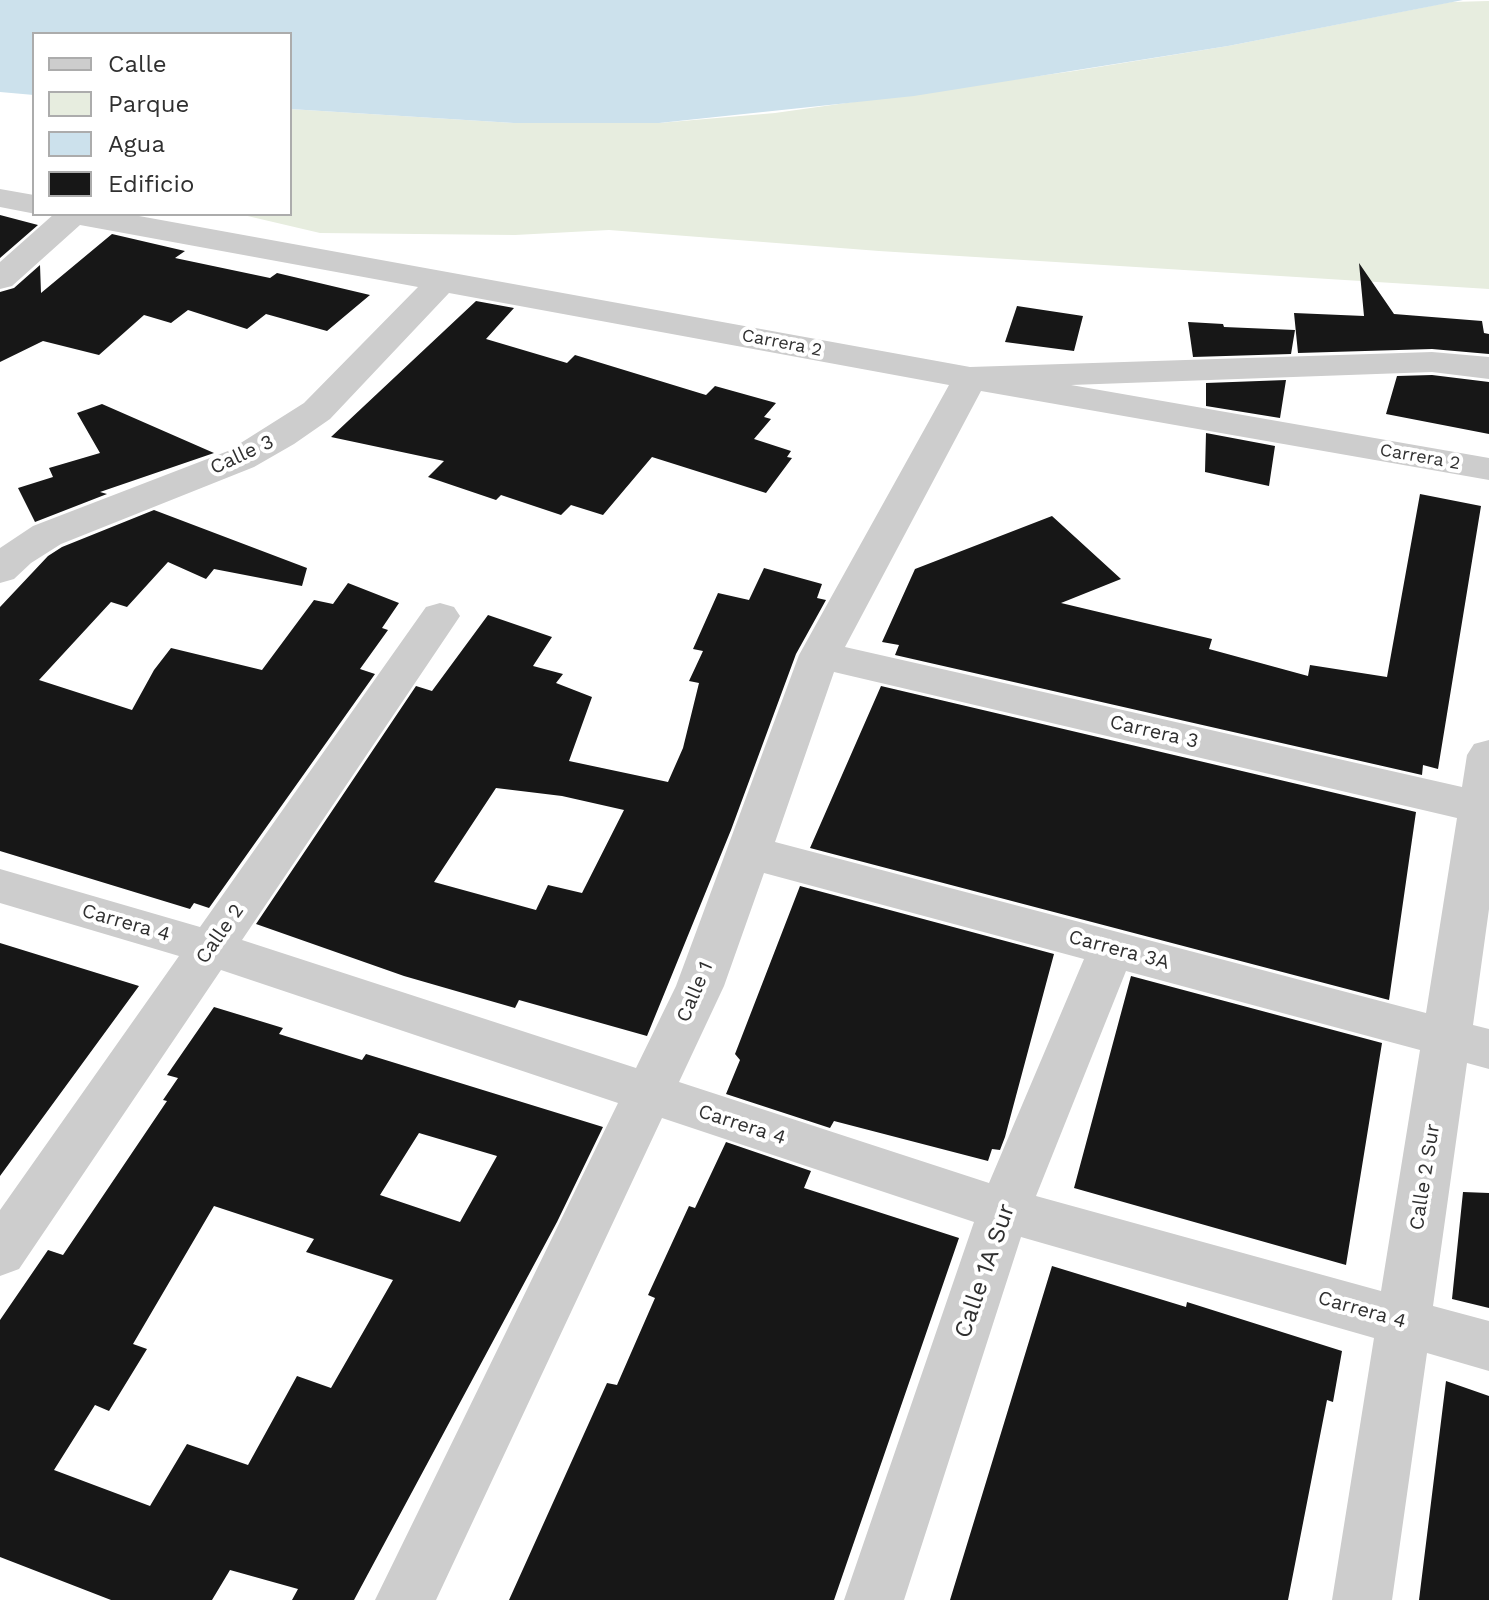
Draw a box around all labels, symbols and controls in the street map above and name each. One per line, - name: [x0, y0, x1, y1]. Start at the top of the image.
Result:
- legend: [32, 32, 292, 216]
- text: Calle: [108, 50, 167, 78]
- text: Parque: [108, 90, 189, 118]
- text: Agua: [108, 130, 165, 158]
- text: Edificio: [108, 170, 194, 198]
- street label: Carrera 2: [740, 325, 824, 361]
- street label: Calle 3: [206, 430, 278, 480]
- street label: Carrera 2: [1378, 439, 1462, 475]
- street label: Carrera 3: [1107, 710, 1201, 754]
- street label: Carrera 4: [79, 899, 173, 947]
- street label: Calle 2: [191, 900, 249, 968]
- street label: Carrera 3A: [1066, 925, 1172, 975]
- street label: Calle 1: [672, 958, 718, 1026]
- street label: Carrera 4: [695, 1100, 789, 1150]
- street label: Calle 2 Sur: [1405, 1122, 1445, 1232]
- street label: Calle 1A Sur: [949, 1200, 1021, 1342]
- street label: Carrera 4: [1315, 1286, 1409, 1334]

